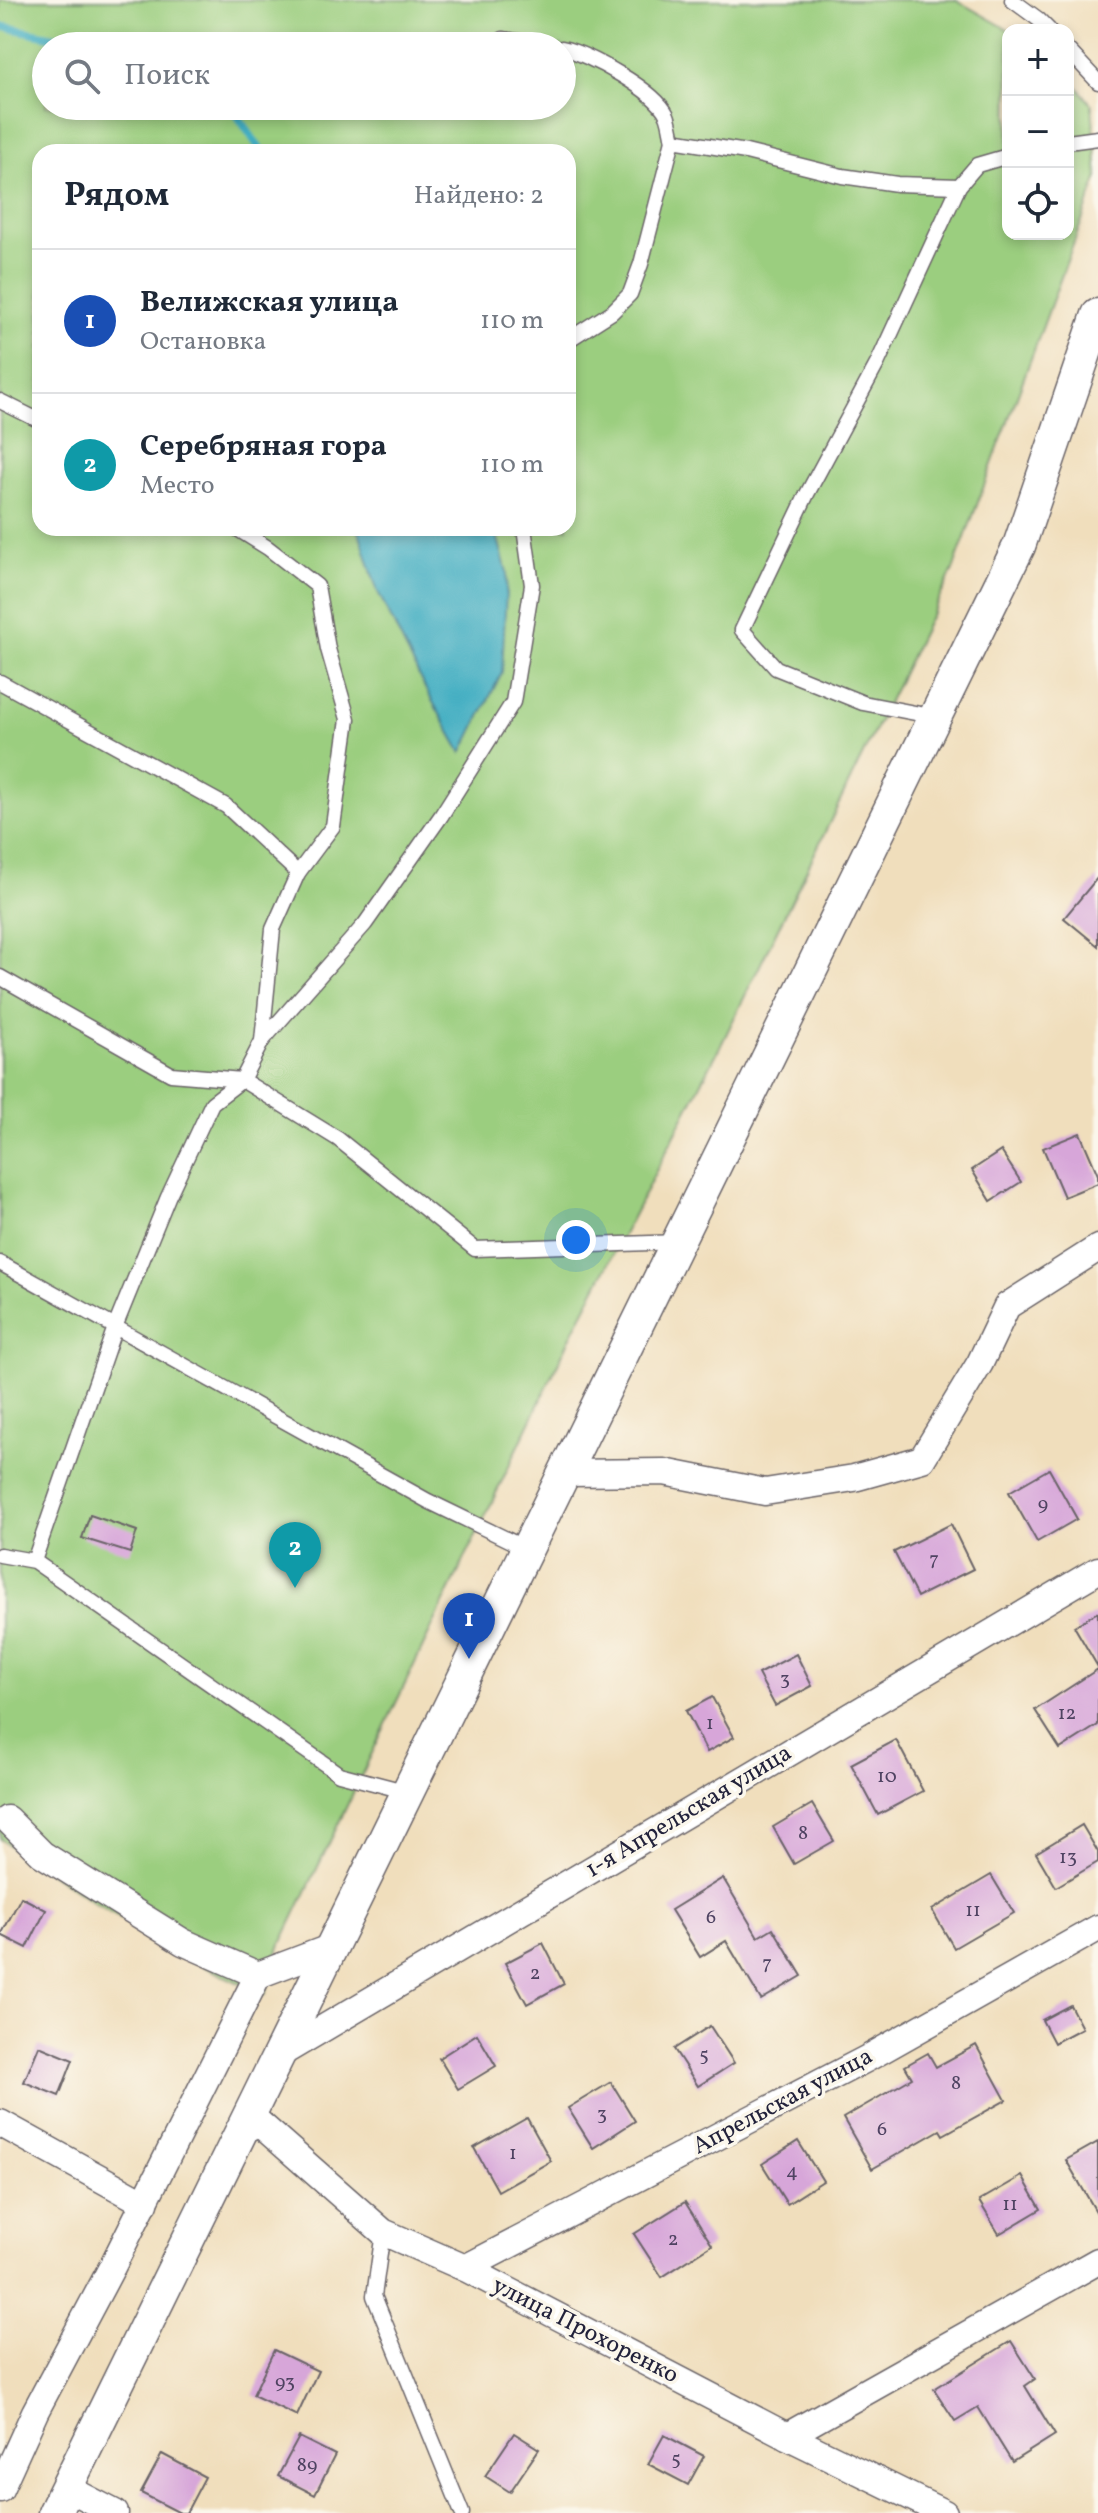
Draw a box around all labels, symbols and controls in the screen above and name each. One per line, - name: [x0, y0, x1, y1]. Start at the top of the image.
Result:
- map controls: [1002, 24, 1074, 240]
- button: +: [1002, 24, 1074, 96]
- search box: [32, 32, 576, 120]
- icon: search: [60, 54, 104, 98]
- text: Поиск: [124, 55, 210, 97]
- button: −: [1002, 96, 1074, 168]
- button: locate: [1002, 168, 1074, 240]
- text: Рядом: [64, 173, 169, 220]
- text: Найдено: 2: [414, 178, 544, 214]
- text: Велижская улица: [140, 282, 399, 324]
- text: 1: [85, 303, 95, 339]
- text: 110 m: [480, 303, 544, 339]
- text: Остановка: [140, 324, 266, 360]
- text: Серебряная гора: [140, 426, 387, 468]
- text: 2: [83, 447, 97, 483]
- text: 110 m: [480, 447, 544, 483]
- text: Место: [140, 468, 215, 504]
- your location: [556, 1220, 596, 1260]
- house number: 9: [1038, 1491, 1048, 1519]
- pin: 2: [269, 1522, 321, 1588]
- house number: 7: [929, 1546, 939, 1574]
- pin: 1: [443, 1593, 495, 1659]
- house number: 3: [780, 1666, 790, 1694]
- house number: 12: [1058, 1700, 1076, 1728]
- house number: 1: [706, 1710, 714, 1738]
- street label: 1-я Апрельская улица: [579, 1737, 799, 1887]
- house number: 10: [877, 1763, 897, 1791]
- house number: 8: [798, 1820, 808, 1848]
- house number: 13: [1059, 1844, 1077, 1872]
- house number: 11: [965, 1897, 981, 1925]
- house number: 6: [706, 1904, 716, 1932]
- house number: 7: [762, 1950, 772, 1978]
- house number: 2: [530, 1960, 540, 1988]
- street label: Апрельская улица: [687, 2040, 879, 2164]
- house number: 5: [699, 2042, 709, 2070]
- house number: 8: [951, 2070, 961, 2098]
- house number: 3: [597, 2101, 607, 2129]
- house number: 6: [877, 2116, 887, 2144]
- house number: 1: [509, 2140, 517, 2168]
- house number: 4: [786, 2158, 798, 2186]
- house number: 11: [1002, 2191, 1018, 2219]
- house number: 2: [668, 2226, 678, 2254]
- street label: улица Прохоренко: [486, 2269, 684, 2393]
- house number: 93: [275, 2369, 295, 2397]
- house number: 5: [671, 2446, 681, 2474]
- house number: 89: [297, 2452, 317, 2480]

